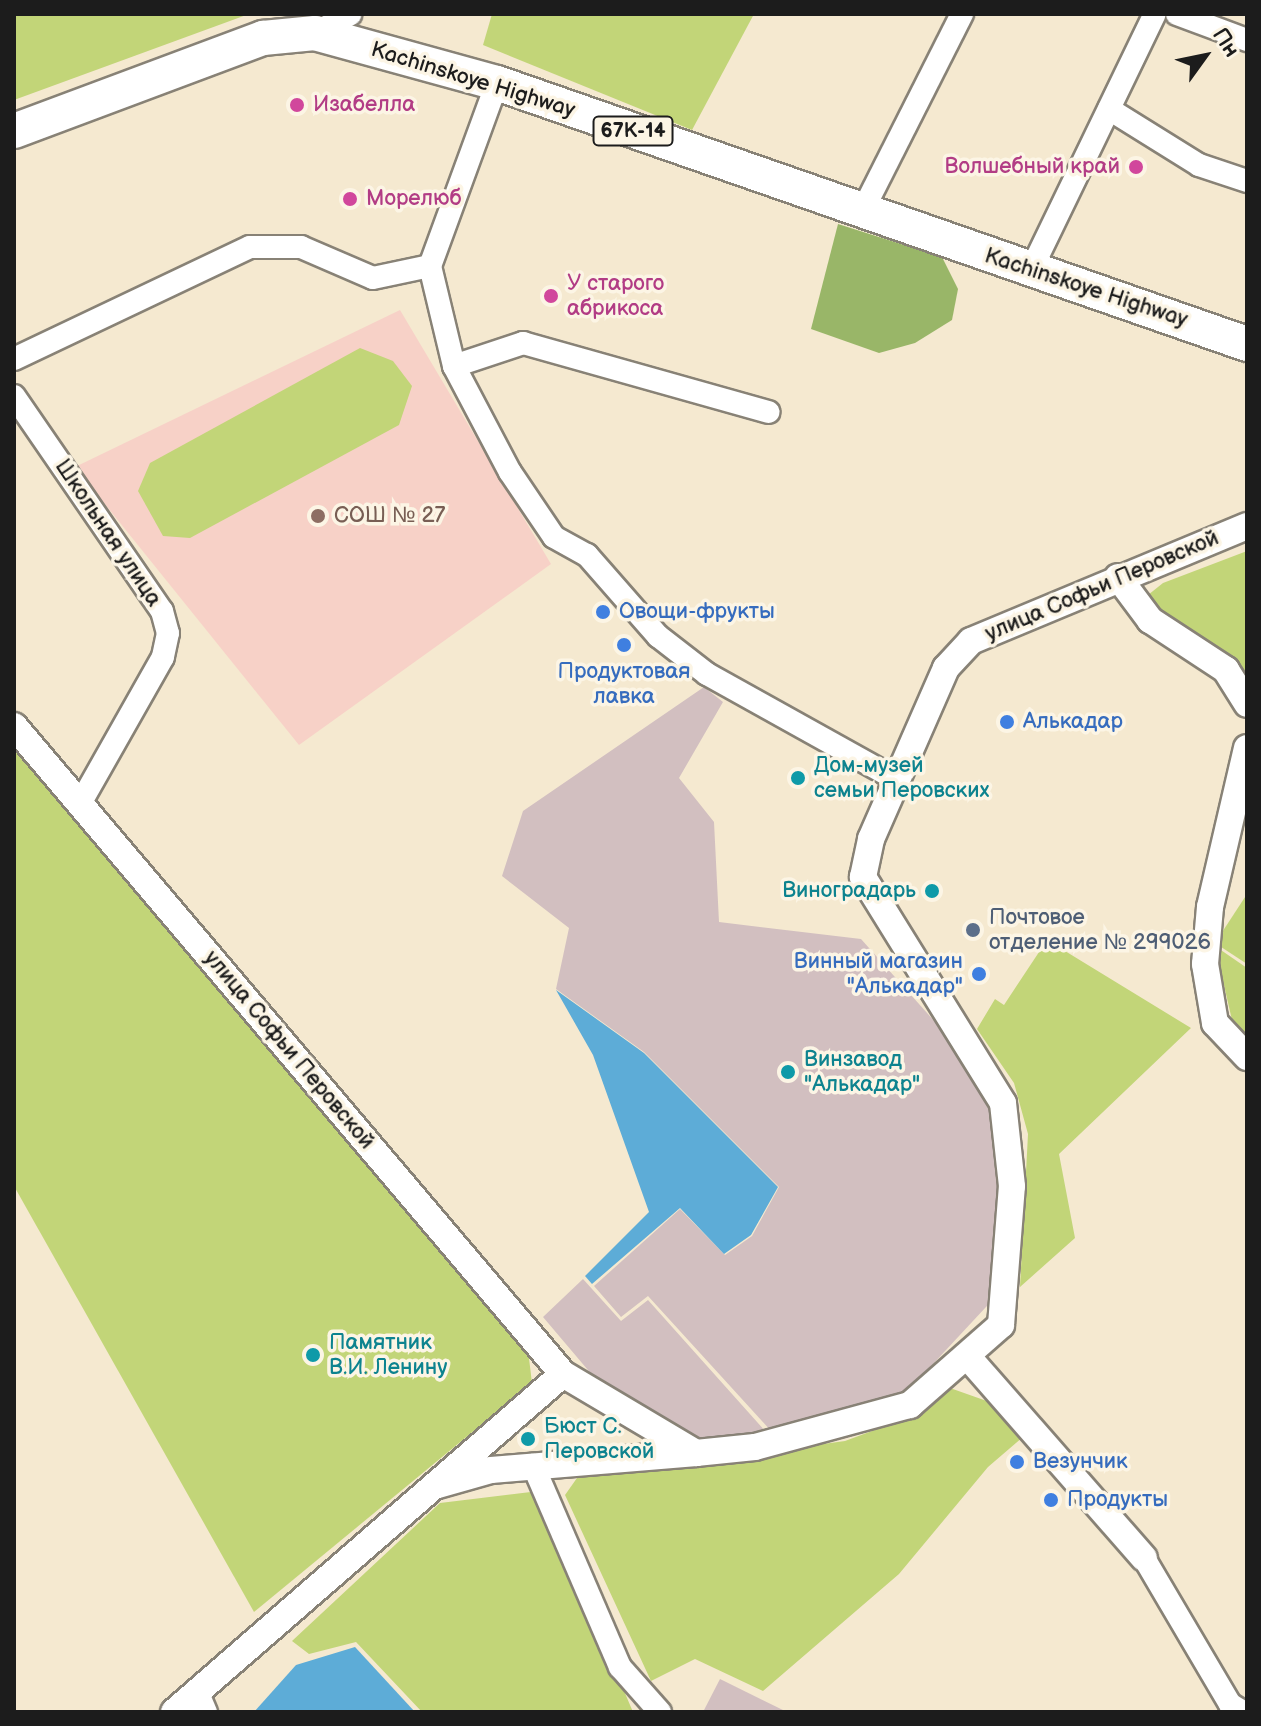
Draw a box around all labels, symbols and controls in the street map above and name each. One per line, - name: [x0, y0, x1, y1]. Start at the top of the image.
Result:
- north arrow: [1165, 16, 1245, 96]
- text: Пн: [1206, 23, 1245, 62]
- street label: Kachinskoye Highway: [368, 36, 578, 124]
- place label: Изабелла: [313, 92, 415, 118]
- marker: Изабелла: [288, 96, 306, 114]
- road number: 67К-14: [591, 115, 675, 147]
- place label: Волшебный край: [945, 154, 1120, 180]
- marker: Волшебный край: [1127, 158, 1145, 176]
- place label: Морелюб: [366, 186, 461, 212]
- marker: Морелюб: [341, 190, 359, 208]
- street label: Kachinskoye Highway: [981, 243, 1191, 333]
- place label: У старого абрикоса: [567, 270, 664, 322]
- marker: У старого абрикоса: [542, 287, 560, 305]
- street label: Школьная улица: [49, 454, 167, 612]
- place label: СОШ № 27: [334, 503, 445, 529]
- marker: СОШ № 27: [309, 507, 327, 525]
- street label: улица Софьи Перовской: [981, 525, 1223, 647]
- place label: Овощи-фрукты: [619, 599, 775, 625]
- marker: Овощи-фрукты: [594, 603, 612, 621]
- marker: Продуктовая лавка: [615, 636, 633, 654]
- place label: Продуктовая лавка: [558, 658, 690, 710]
- place label: Алькадар: [1023, 709, 1123, 735]
- marker: Алькадар: [998, 713, 1016, 731]
- place label: Дом-музей семьи Перовских: [814, 752, 990, 804]
- marker: Дом-музей семьи Перовских: [789, 769, 807, 787]
- place label: Виноградарь: [782, 878, 916, 904]
- marker: Виноградарь: [923, 882, 941, 900]
- place label: Почтовое отделение № 299026: [989, 904, 1211, 956]
- marker: Почтовое отделение № 299026: [964, 921, 982, 939]
- street label: улица Софьи Перовской: [198, 945, 380, 1155]
- place label: Винный магазин "Алькадар": [794, 948, 963, 1000]
- marker: Винный магазин "Алькадар": [970, 965, 988, 983]
- place label: Винзавод "Алькадар": [804, 1046, 920, 1098]
- marker: Винзавод "Алькадар": [779, 1063, 797, 1081]
- place label: Памятник В.И. Ленину: [329, 1329, 447, 1380]
- marker: Памятник В.И. Ленину: [304, 1346, 322, 1364]
- place label: Бюст С. Перовской: [544, 1413, 654, 1464]
- marker: Бюст С. Перовской: [519, 1430, 537, 1448]
- place label: Везунчик: [1033, 1449, 1128, 1475]
- marker: Везунчик: [1008, 1453, 1026, 1471]
- place label: Продукты: [1067, 1487, 1168, 1513]
- marker: Продукты: [1042, 1491, 1060, 1509]

